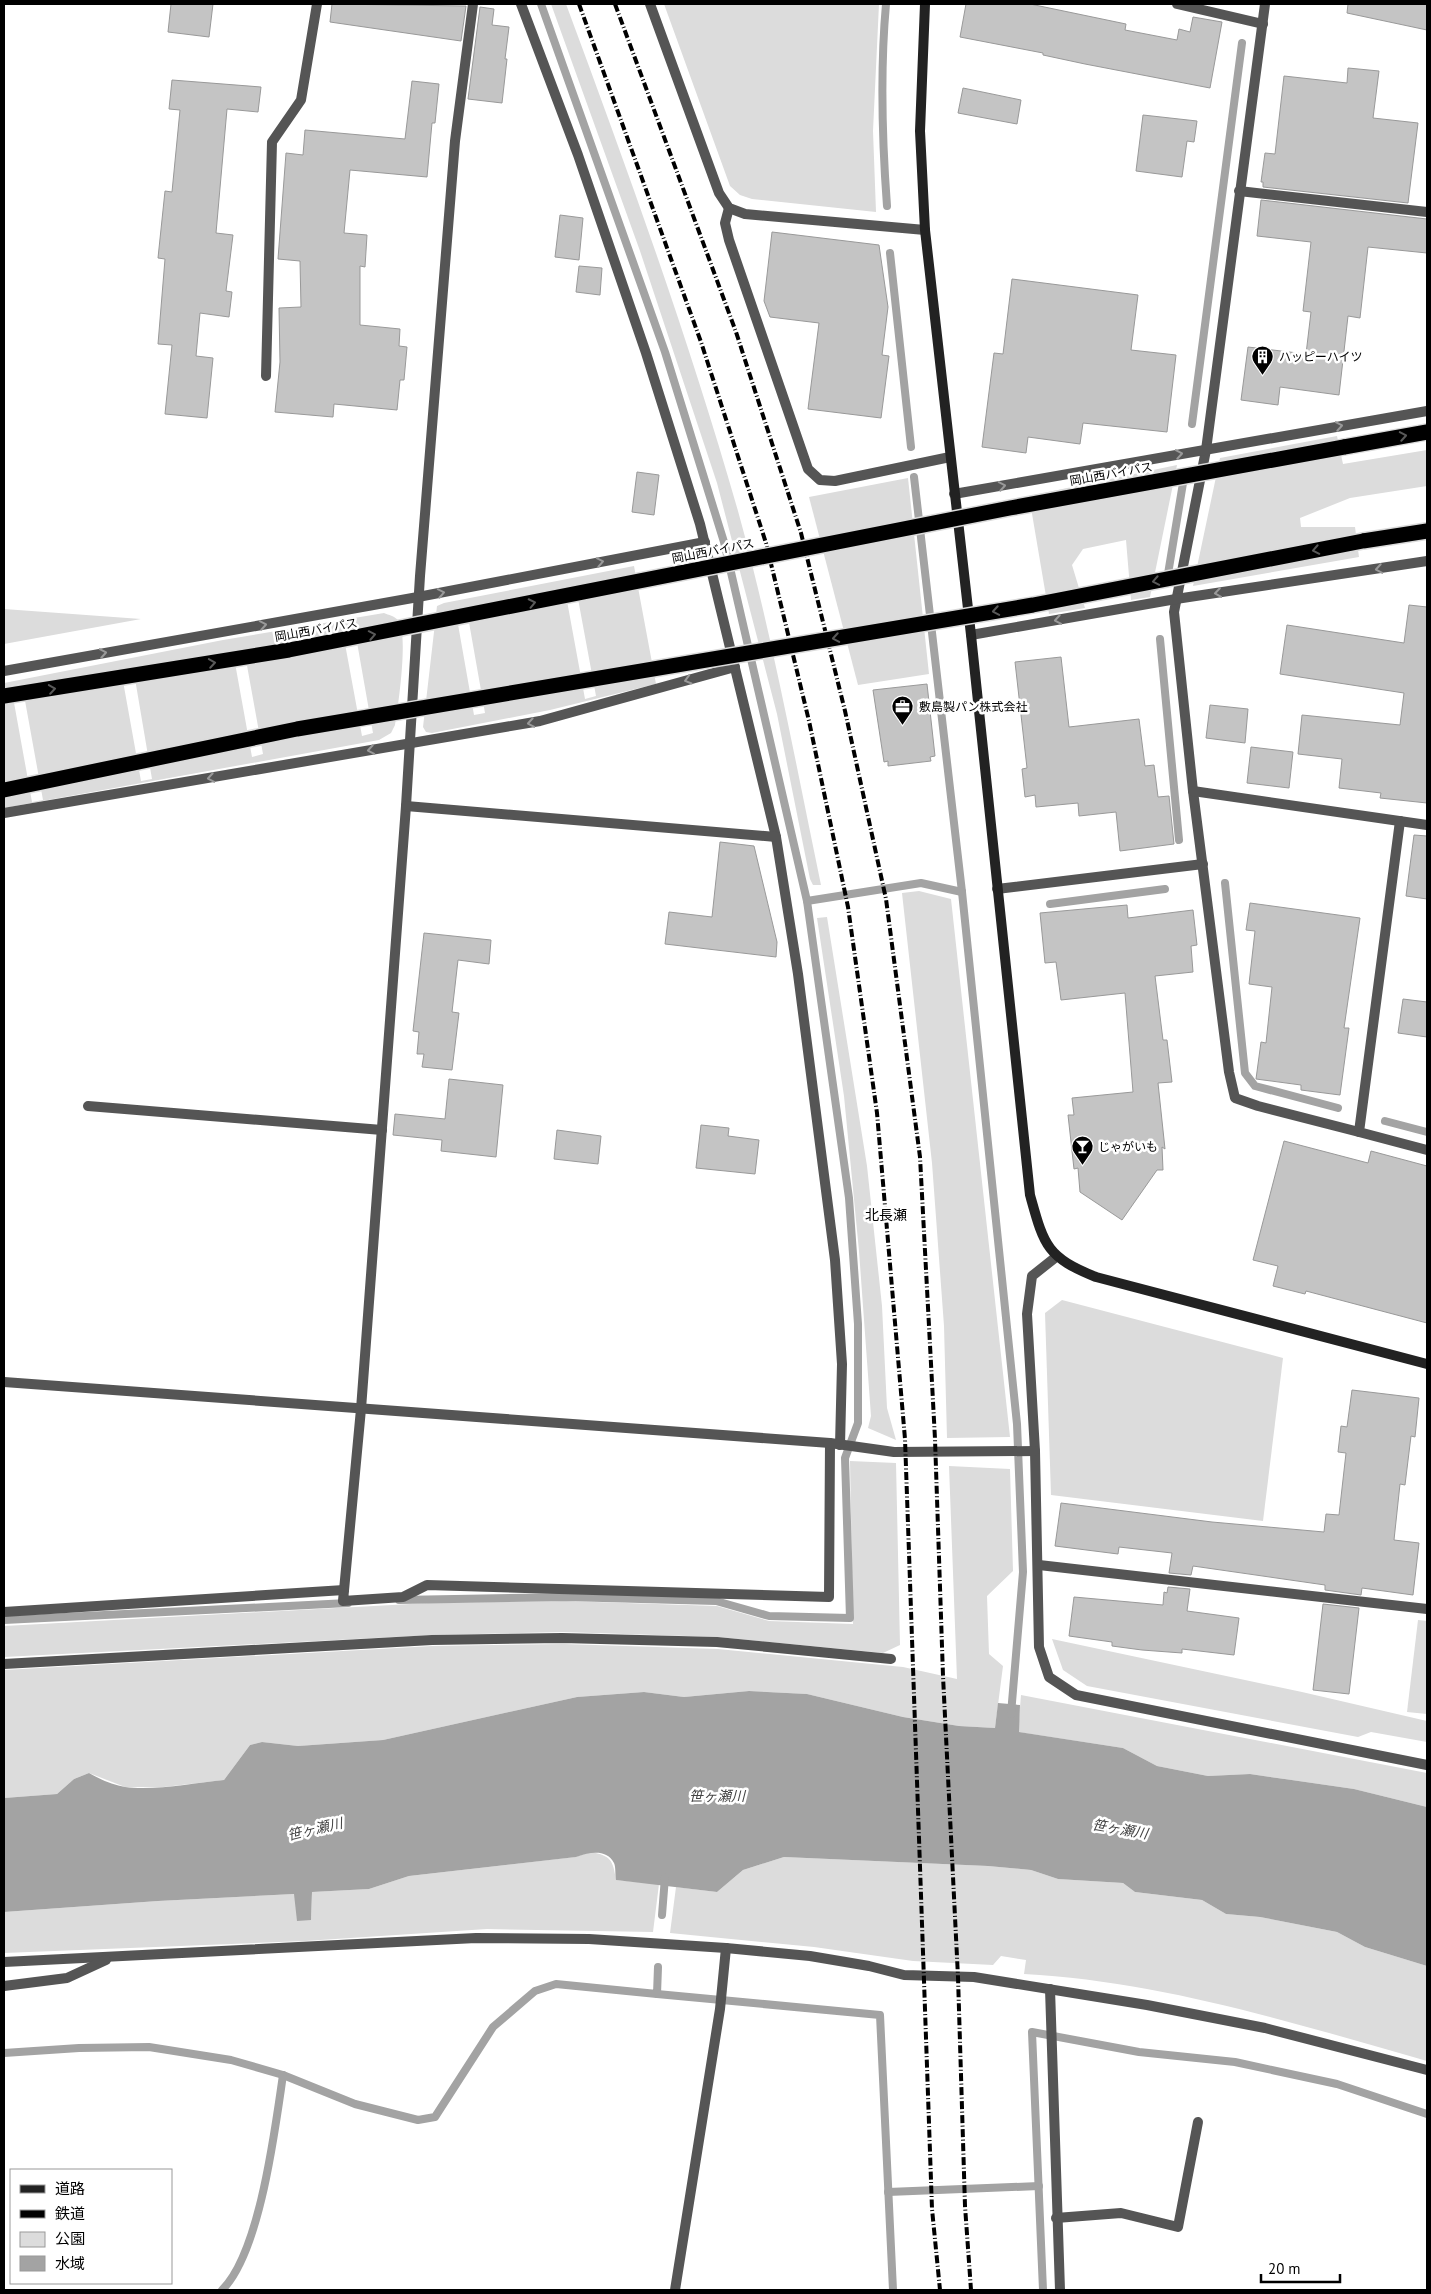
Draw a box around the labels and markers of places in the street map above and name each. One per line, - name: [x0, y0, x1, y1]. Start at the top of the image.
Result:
- building icon: ハッピーハイツ: [1251, 345, 1275, 376]
- place label: ハッピーハイツ: [1279, 349, 1363, 364]
- office icon: 敷島製パン株式会社: [891, 695, 915, 726]
- place label: 敷島製パン株式会社: [919, 699, 1028, 714]
- bar icon: じゃがいも: [1070, 1135, 1094, 1166]
- place label: じゃがいも: [1098, 1139, 1158, 1154]

